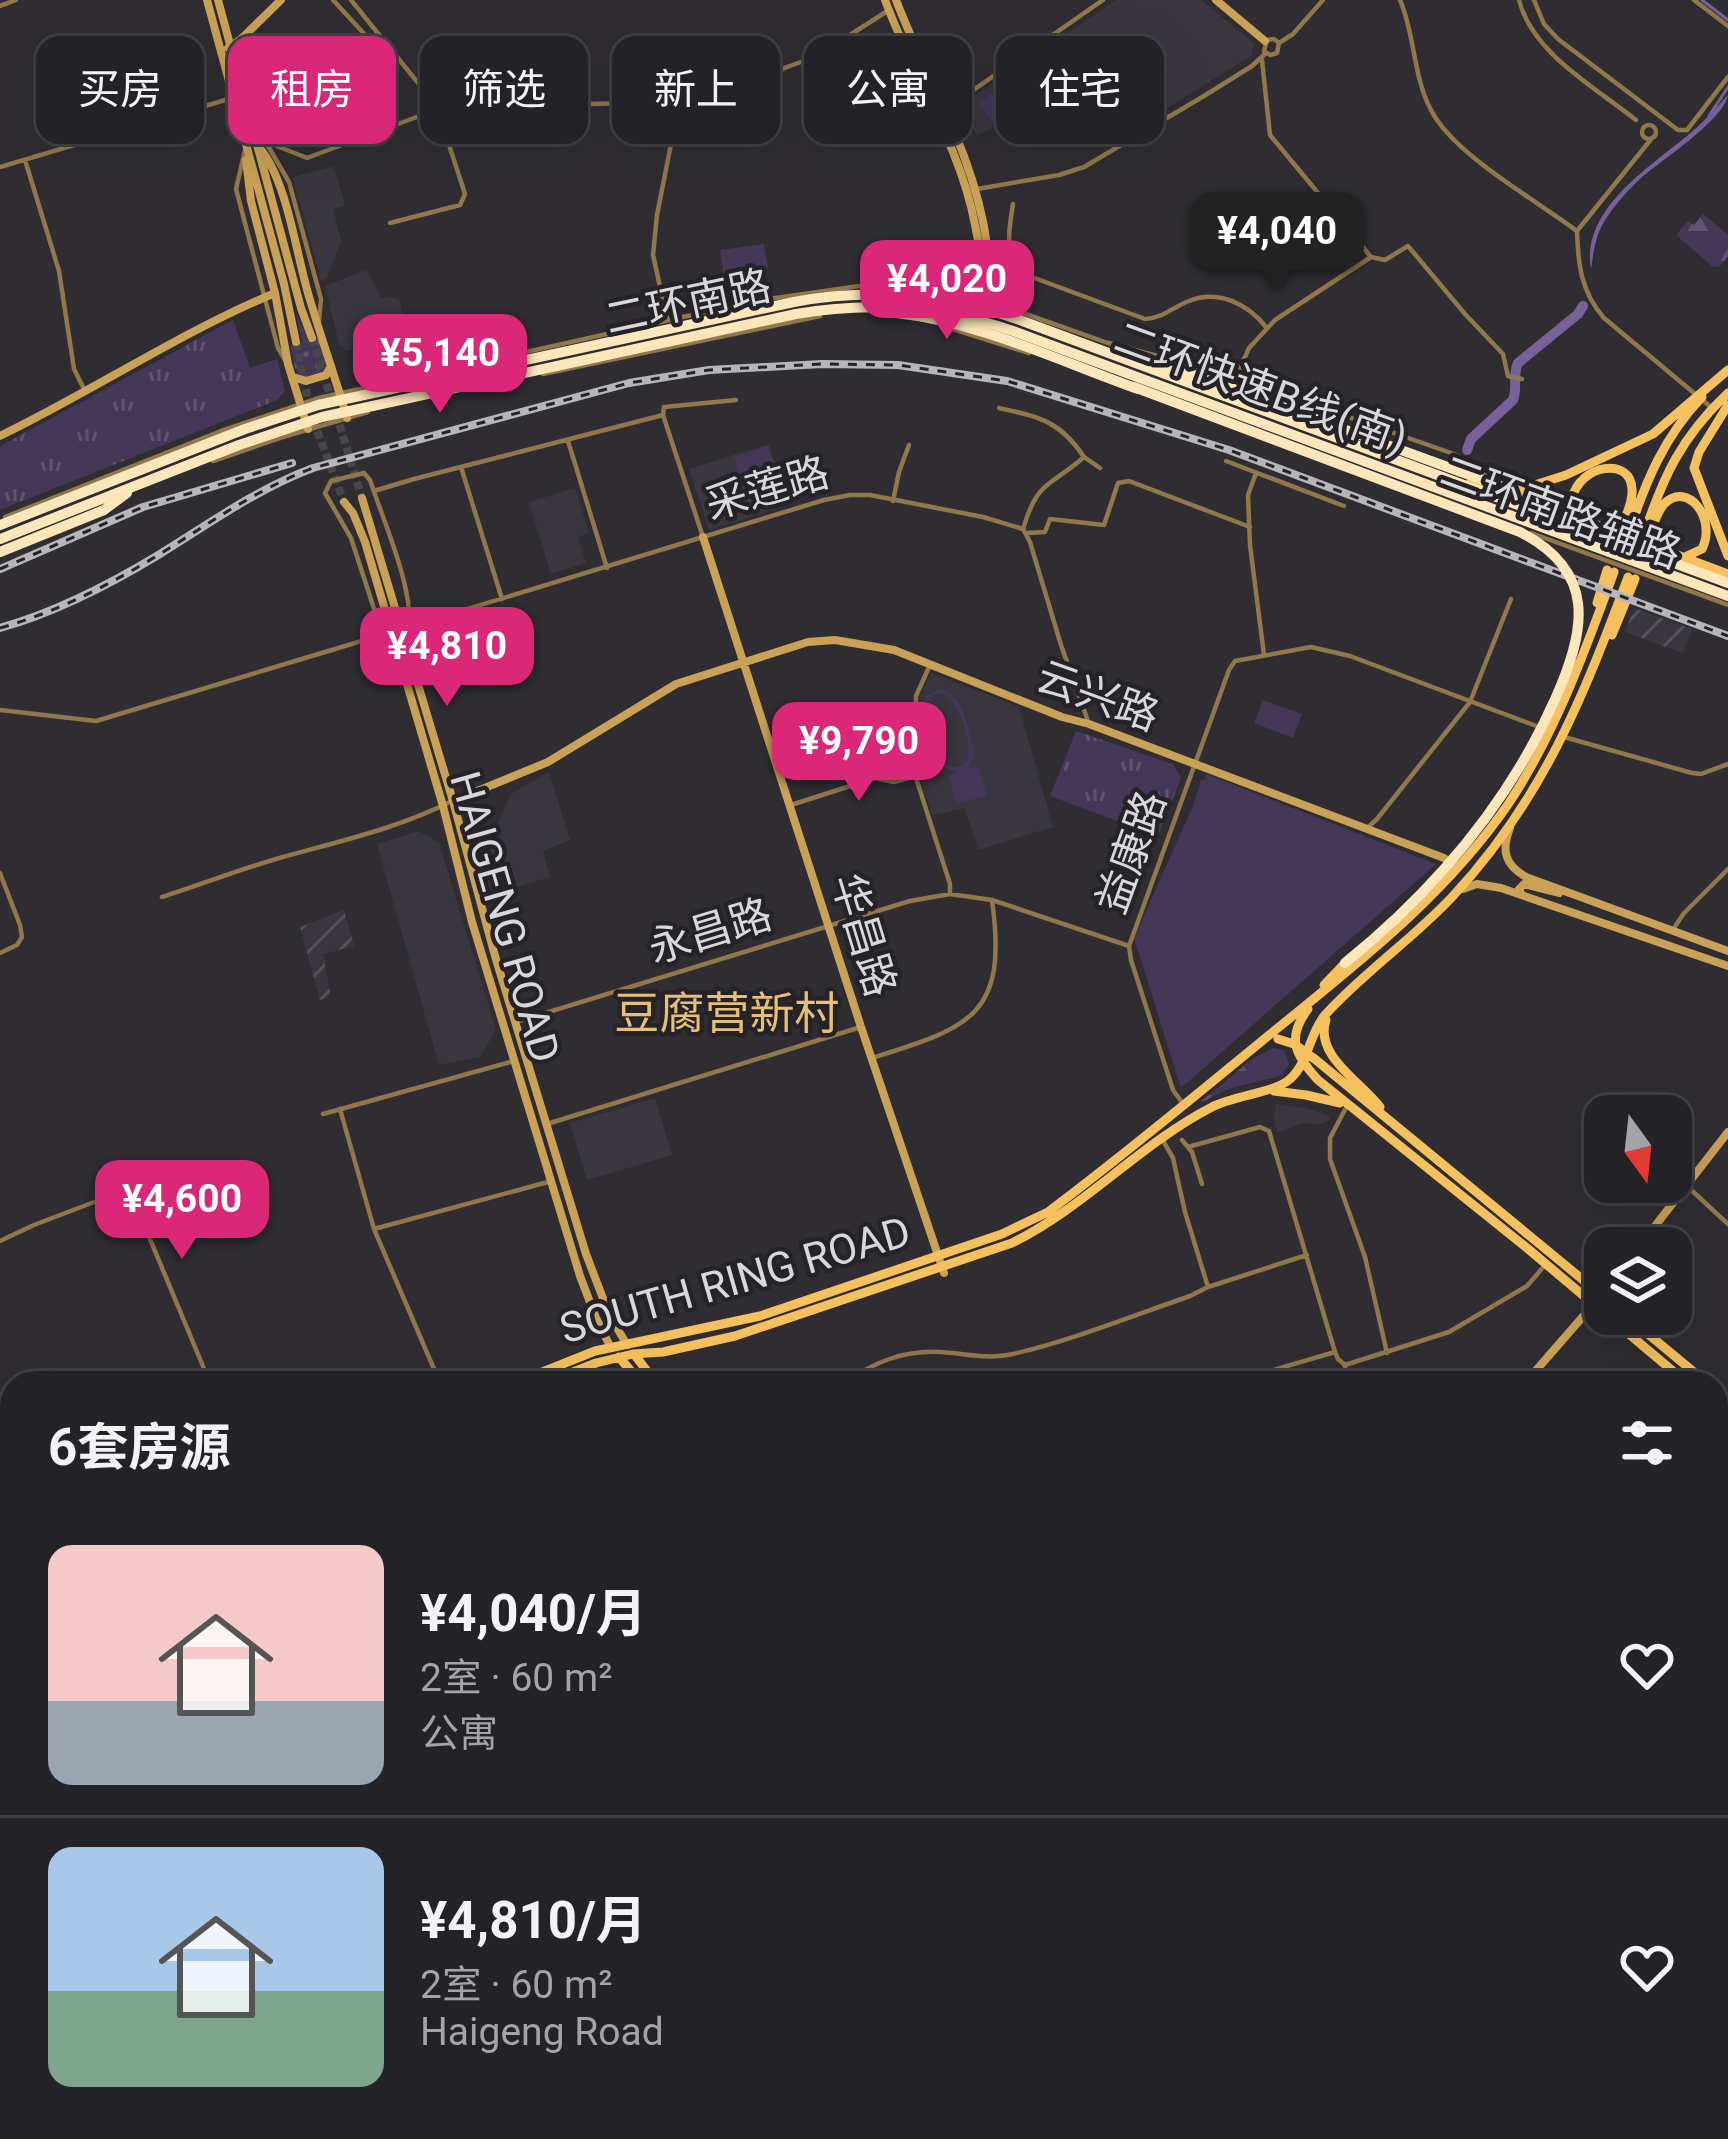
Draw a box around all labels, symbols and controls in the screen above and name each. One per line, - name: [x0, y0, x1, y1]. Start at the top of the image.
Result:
- chip: 买房: [36, 36, 204, 144]
- chip: 租房: [228, 36, 396, 144]
- chip: 筛选: [420, 36, 588, 144]
- chip: 新上: [612, 36, 780, 144]
- chip: 公寓: [804, 36, 972, 144]
- chip: 住宅: [996, 36, 1164, 144]
- pin: ¥4,040: [1179, 192, 1375, 294]
- text: ¥4,040: [1217, 208, 1337, 254]
- pin: ¥4,020: [849, 240, 1045, 342]
- text: ¥4,020: [887, 256, 1007, 302]
- street label: 二环南路: [601, 261, 775, 343]
- street label: 二环快速B线(南): [1108, 312, 1414, 464]
- pin: ¥5,140: [342, 314, 538, 416]
- text: ¥5,140: [380, 330, 500, 376]
- street label: 二环南路辅路: [1434, 446, 1688, 578]
- street label: 采莲路: [700, 447, 834, 529]
- pin: ¥4,810: [349, 607, 545, 709]
- text: ¥4,810: [387, 623, 507, 669]
- street label: 云兴路: [1030, 651, 1166, 741]
- pin: ¥9,790: [761, 702, 957, 804]
- text: ¥9,790: [799, 718, 919, 764]
- street label: HAIGENG ROAD: [440, 766, 570, 1068]
- street label: 益康路: [1086, 784, 1176, 920]
- street label: 华昌路: [822, 868, 906, 1002]
- street label: 永昌路: [643, 889, 777, 973]
- district label: 豆腐营新村: [614, 987, 840, 1040]
- north arrow: [1584, 1095, 1692, 1203]
- map controls: [1584, 1095, 1692, 1335]
- pin: ¥4,600: [84, 1160, 280, 1262]
- text: ¥4,600: [122, 1176, 242, 1222]
- street label: SOUTH RING ROAD: [554, 1207, 916, 1353]
- button: layers: [1584, 1227, 1692, 1335]
- icon: filters: [1614, 1410, 1680, 1476]
- text: 6套房源: [48, 1418, 230, 1477]
- text: ¥4,040/月: [420, 1584, 647, 1643]
- icon: home: [144, 1593, 288, 1737]
- icon: heart: [1614, 1632, 1680, 1698]
- text: 2室 · 60 m²: [420, 1655, 612, 1701]
- text: 公寓: [420, 1711, 498, 1757]
- text: ¥4,810/月: [420, 1891, 647, 1950]
- icon: home: [144, 1895, 288, 2039]
- icon: heart: [1614, 1934, 1680, 2000]
- text: 2室 · 60 m²: [420, 1962, 612, 2008]
- text: Haigeng Road: [420, 2009, 664, 2055]

